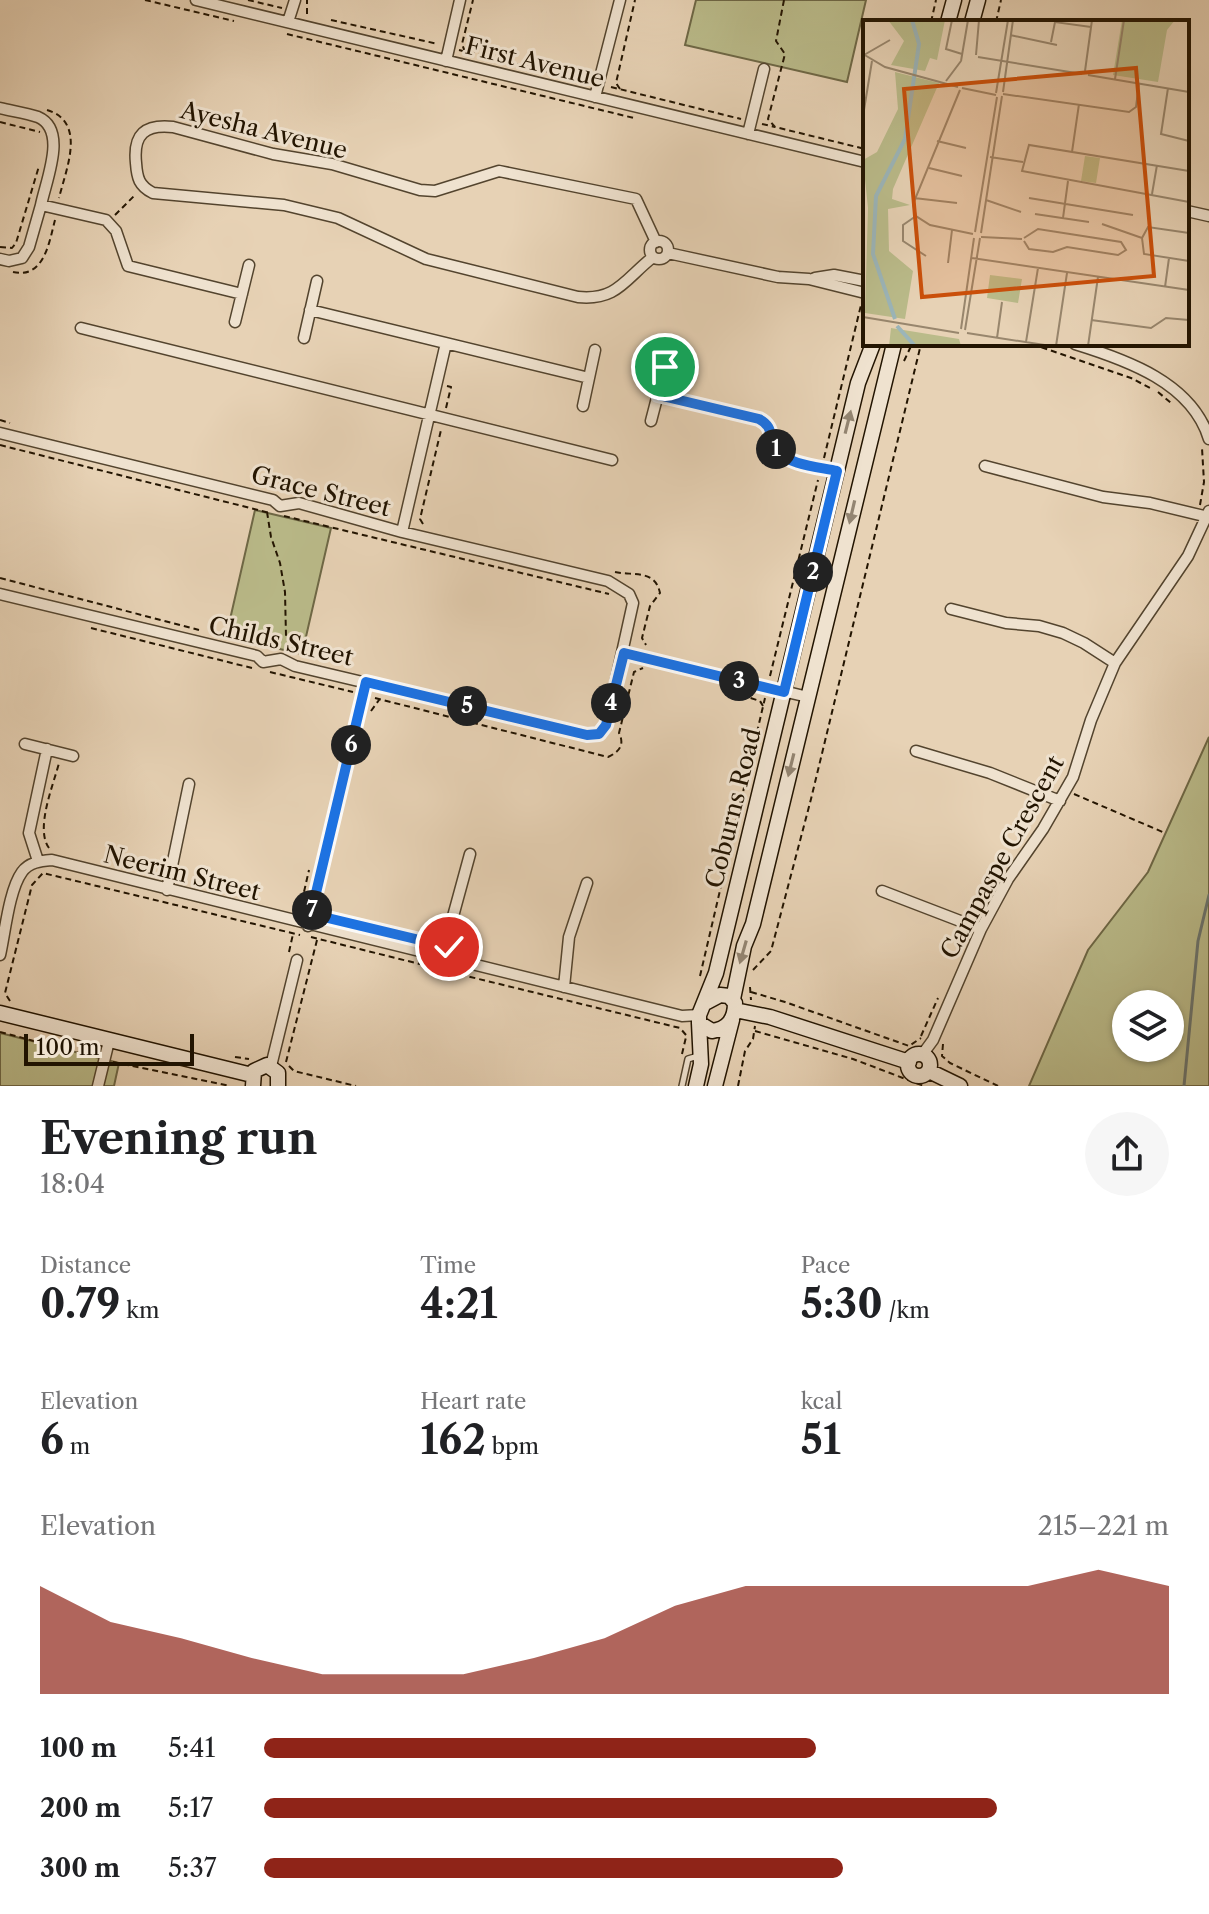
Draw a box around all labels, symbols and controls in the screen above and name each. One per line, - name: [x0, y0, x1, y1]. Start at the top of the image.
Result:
- inset map: [863, 20, 1189, 346]
- street label: First Avenue: [462, 31, 608, 93]
- street label: Ayesha Avenue: [177, 95, 350, 165]
- pin: [631, 333, 699, 401]
- icon: arrive: [643, 345, 687, 389]
- one-way arrow: [843, 409, 855, 434]
- pin: 1: [756, 429, 796, 469]
- text: 1: [771, 435, 781, 462]
- street label: Grace Street: [248, 460, 394, 522]
- one-way arrow: [846, 500, 858, 525]
- pin: 2: [793, 552, 833, 592]
- text: 2: [807, 558, 820, 585]
- street label: Childs Street: [206, 610, 357, 672]
- pin: 3: [719, 661, 759, 701]
- text: 3: [733, 667, 745, 694]
- pin: 4: [591, 683, 631, 723]
- pin: 5: [447, 686, 487, 726]
- text: 4: [604, 689, 618, 716]
- text: 5: [461, 692, 473, 719]
- pin: 6: [331, 725, 371, 765]
- street label: Coburns Road: [699, 725, 767, 891]
- text: 6: [344, 731, 358, 758]
- street label: Campaspe Crescent: [934, 750, 1070, 964]
- one-way arrow: [785, 753, 797, 778]
- street label: Neerim Street: [101, 840, 264, 907]
- pin: 7: [292, 890, 332, 930]
- text: 7: [306, 896, 318, 923]
- pin: [415, 913, 483, 981]
- icon: check: [427, 925, 471, 969]
- one-way arrow: [736, 941, 749, 965]
- map controls: [1112, 990, 1184, 1062]
- button: layers: [1112, 990, 1184, 1062]
- scale bar: [24, 1030, 194, 1066]
- text: 100 m: [36, 1034, 99, 1061]
- text: Evening run: [40, 1111, 317, 1165]
- button: share: [1085, 1112, 1169, 1196]
- text: 18:04: [40, 1168, 105, 1200]
- text: Distance: [40, 1252, 131, 1279]
- text: Time: [420, 1252, 476, 1279]
- text: Pace: [801, 1252, 850, 1279]
- text: 0.79: [40, 1279, 120, 1328]
- text: 4:21: [420, 1279, 498, 1328]
- text: 5:30: [801, 1279, 883, 1328]
- text: km: [120, 1297, 159, 1324]
- text: /km: [883, 1297, 930, 1324]
- text: Elevation: [40, 1388, 138, 1415]
- text: Heart rate: [420, 1388, 526, 1415]
- text: kcal: [801, 1388, 842, 1415]
- text: 6: [40, 1415, 64, 1464]
- text: 162: [420, 1415, 486, 1464]
- text: 51: [801, 1415, 841, 1464]
- text: m: [64, 1433, 90, 1460]
- text: bpm: [486, 1433, 539, 1460]
- text: Elevation: [40, 1510, 156, 1542]
- text: 215–221 m: [1038, 1510, 1169, 1542]
- text: 100 m: [40, 1732, 117, 1764]
- text: 5:41: [168, 1732, 215, 1764]
- text: 200 m: [40, 1792, 121, 1824]
- text: 5:17: [168, 1792, 213, 1824]
- text: 300 m: [40, 1852, 120, 1884]
- text: 5:37: [168, 1852, 217, 1884]

